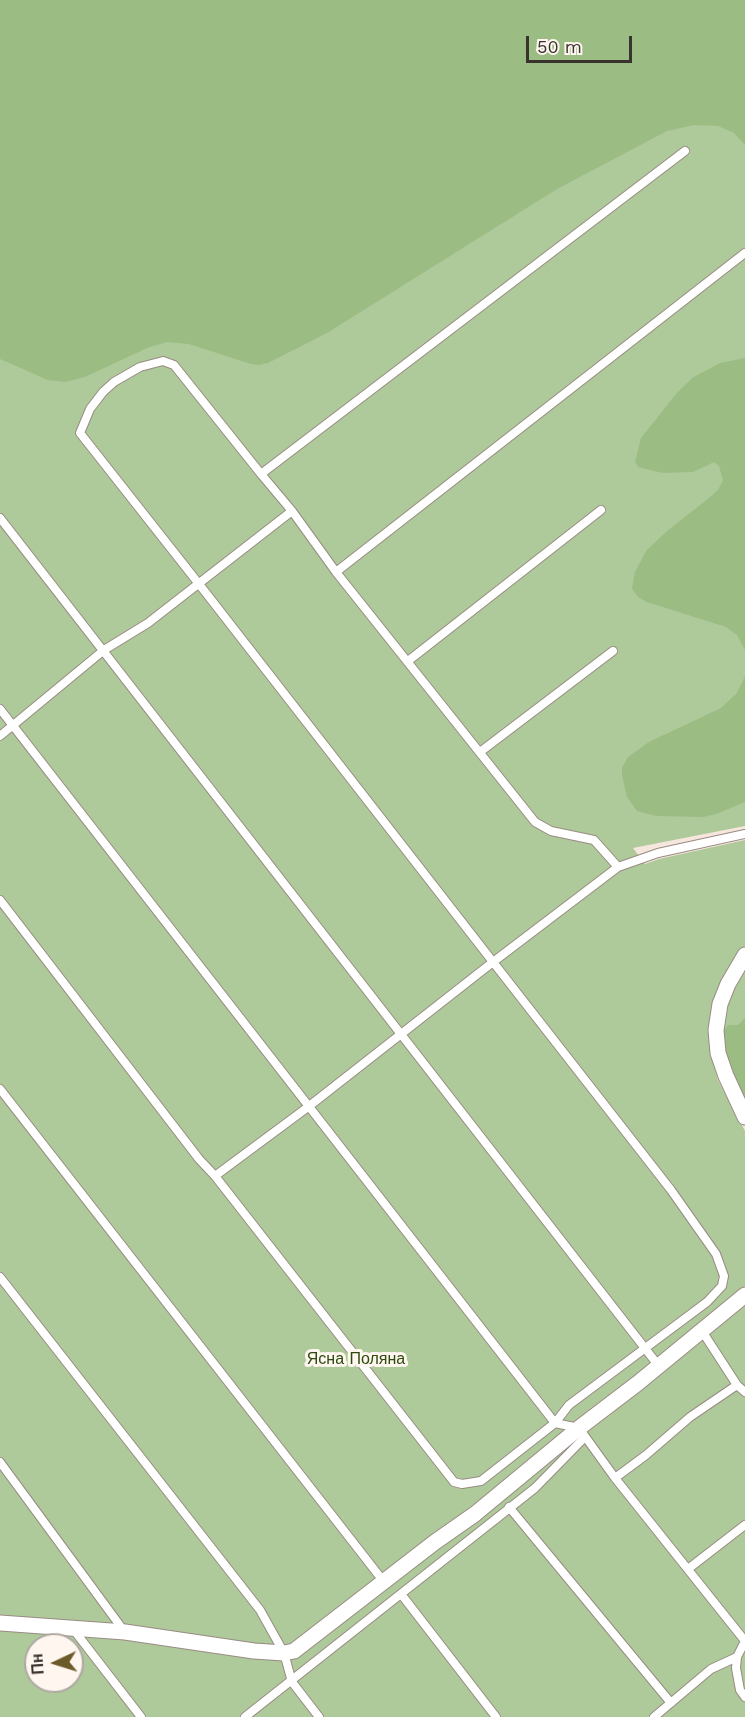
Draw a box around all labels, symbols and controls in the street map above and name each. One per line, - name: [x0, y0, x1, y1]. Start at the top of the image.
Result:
- scale bar: [529, 24, 636, 62]
- text: 50 m: [537, 36, 582, 57]
- park label: Ясна Поляна: [307, 1349, 405, 1369]
- north arrow: [24, 1633, 84, 1693]
- text: Пн: [27, 1653, 48, 1675]

